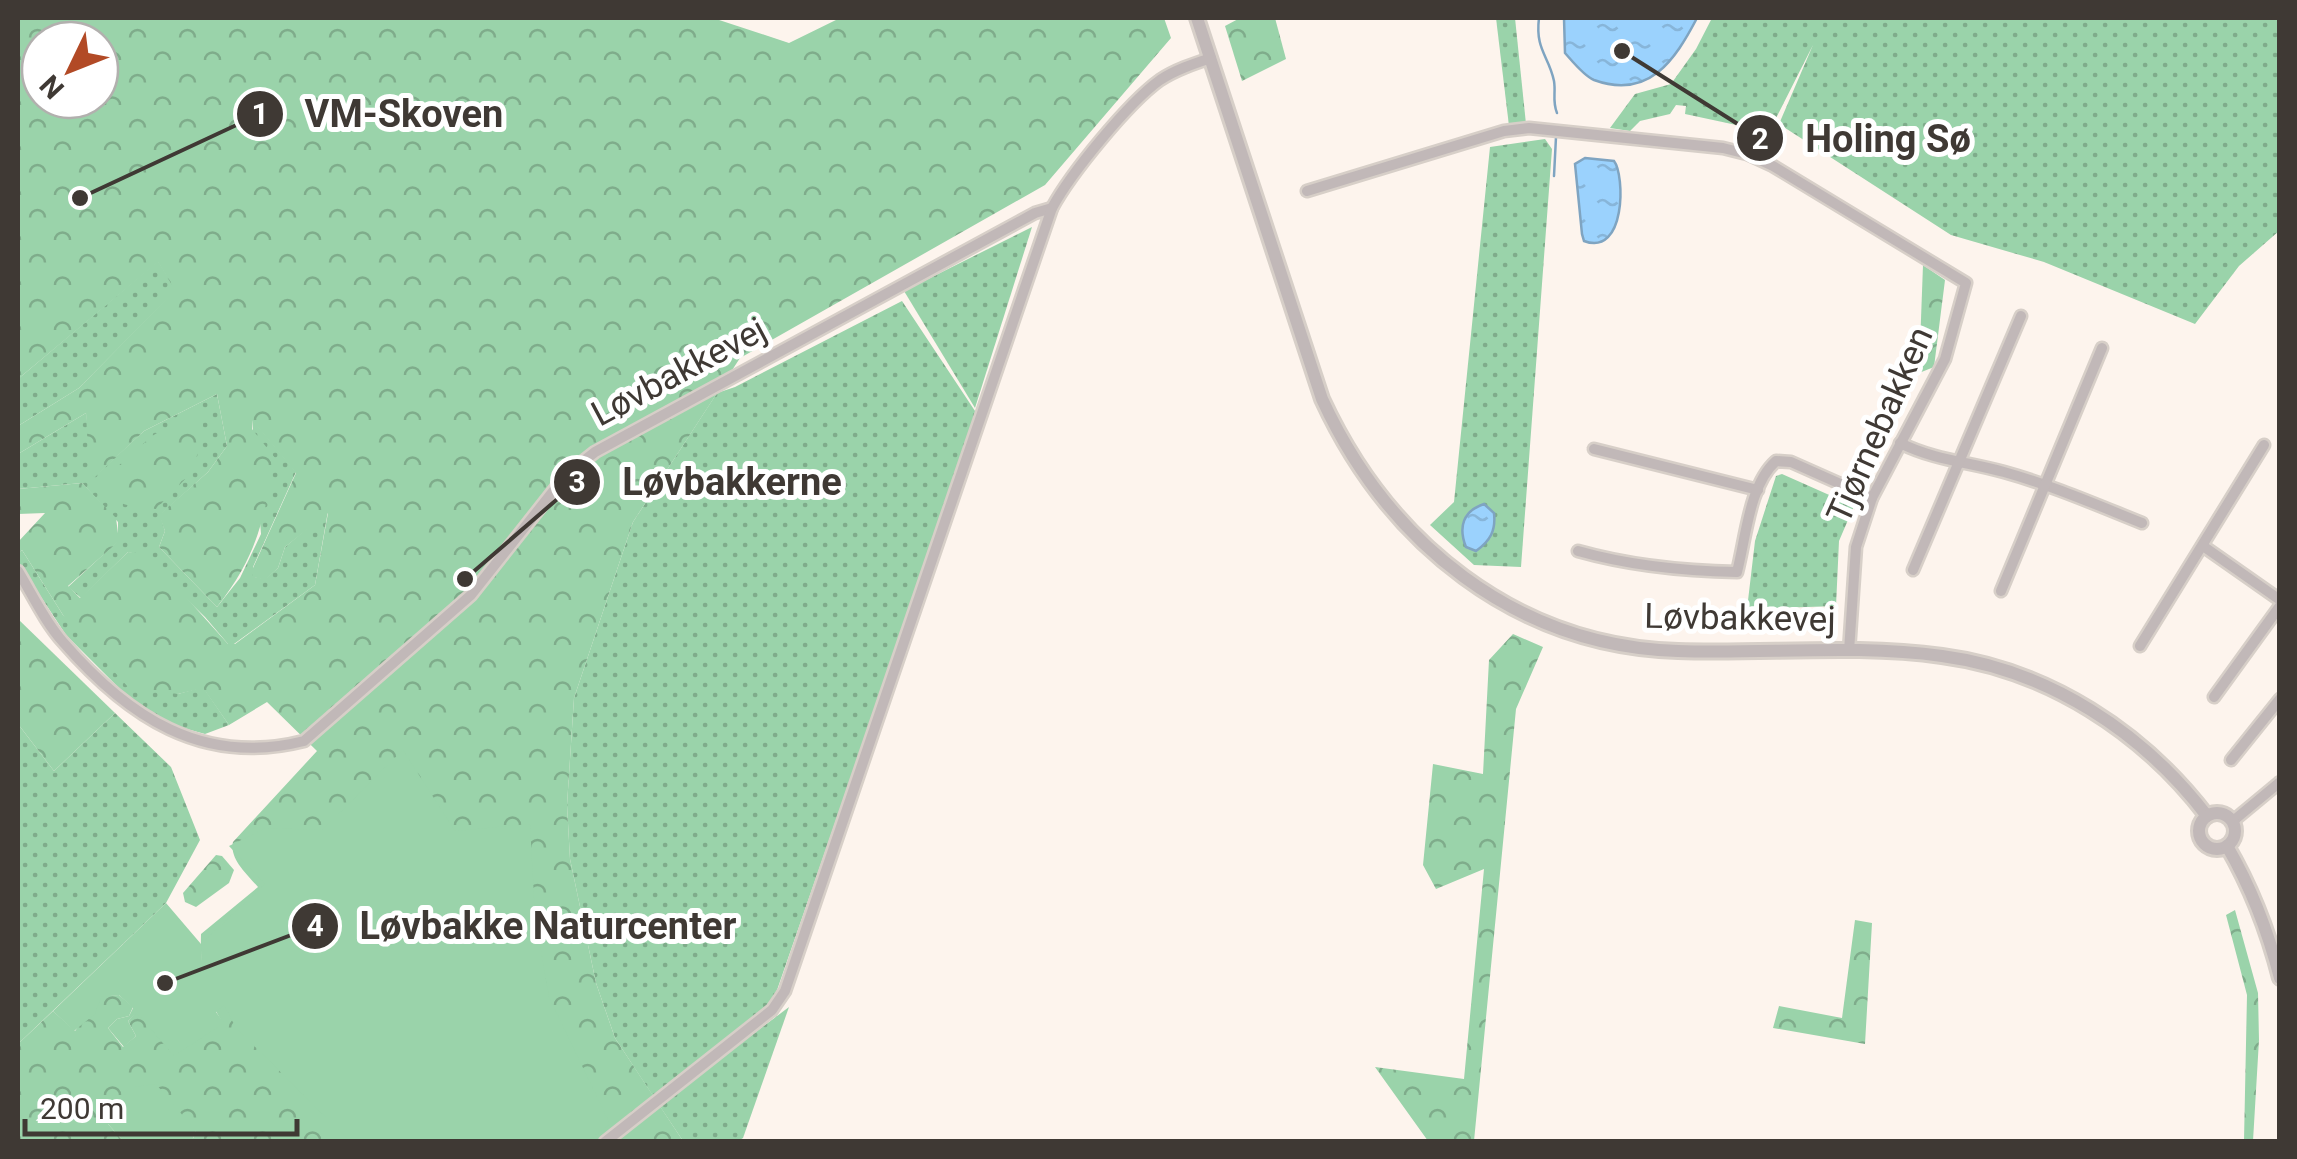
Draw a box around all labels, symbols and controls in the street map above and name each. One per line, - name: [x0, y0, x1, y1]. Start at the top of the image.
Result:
- north arrow: [20, 20, 120, 120]
- text: N: [33, 68, 71, 105]
- callout: VM-Skoven: [235, 80, 523, 148]
- text: VM-Skoven: [305, 92, 503, 136]
- text: 1: [251, 96, 269, 131]
- callout: Holing Sø: [1735, 104, 1991, 172]
- text: Holing Sø: [1805, 117, 1971, 161]
- text: 2: [1751, 121, 1769, 156]
- street label: Løvbakkevej: [585, 309, 773, 435]
- street label: Tjørnebakken: [1818, 320, 1942, 530]
- callout: Løvbakkerne: [552, 448, 862, 516]
- text: Løvbakkerne: [622, 460, 842, 504]
- text: 3: [568, 464, 586, 499]
- street label: Løvbakkevej: [1644, 596, 1836, 640]
- callout: Løvbakke Naturcenter: [290, 892, 756, 960]
- text: Løvbakke Naturcenter: [360, 904, 737, 948]
- text: 4: [306, 908, 324, 943]
- scale bar: [25, 1074, 298, 1136]
- text: 200 m: [40, 1091, 124, 1126]

